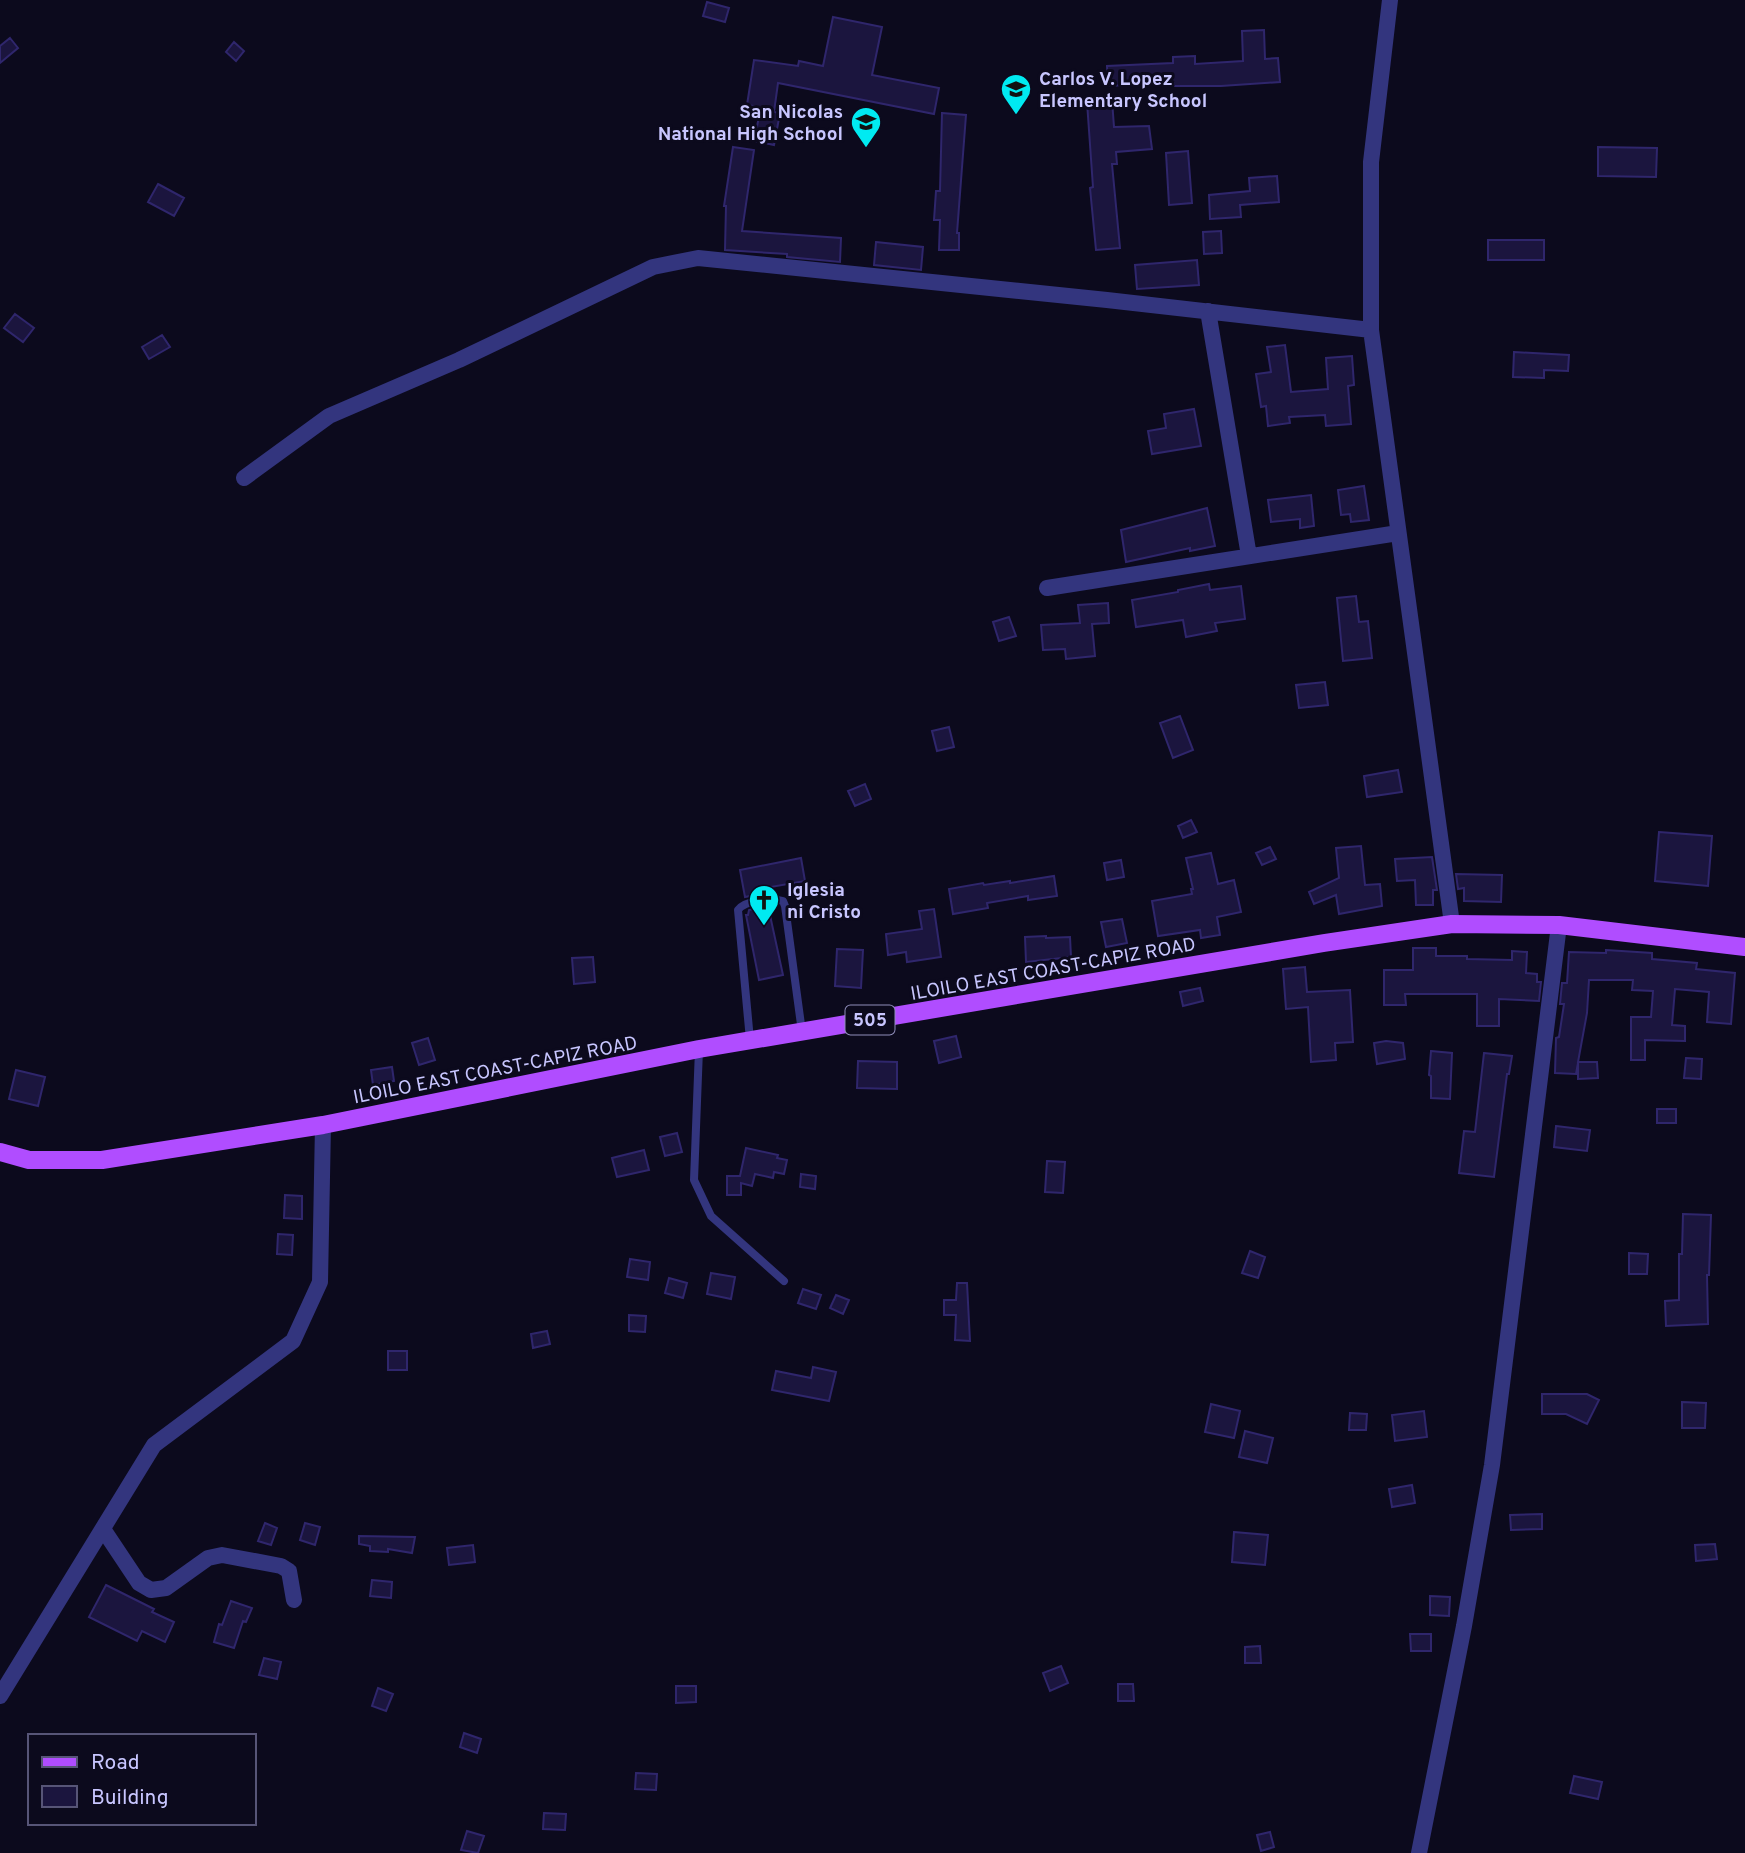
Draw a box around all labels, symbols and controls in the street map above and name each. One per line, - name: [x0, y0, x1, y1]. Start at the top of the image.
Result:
- place label: Carlos V. Lopez Elementary School: [1039, 68, 1207, 114]
- school or university icon: Carlos V. Lopez Elementary School: [999, 72, 1033, 116]
- place label: San Nicolas National High School: [658, 101, 843, 147]
- school or university icon: San Nicolas National High School: [849, 105, 883, 149]
- place label: Iglesia ni Cristo: [787, 879, 861, 925]
- church icon: Iglesia ni Cristo: [747, 883, 781, 927]
- street label: ILOILO EAST COAST-CAPIZ ROAD: [909, 933, 1198, 1007]
- road number: 505: [846, 1006, 894, 1035]
- street label: ILOILO EAST COAST-CAPIZ ROAD: [351, 1032, 640, 1110]
- legend: [28, 1734, 256, 1825]
- text: Road: [91, 1750, 140, 1777]
- text: Building: [91, 1785, 169, 1812]

